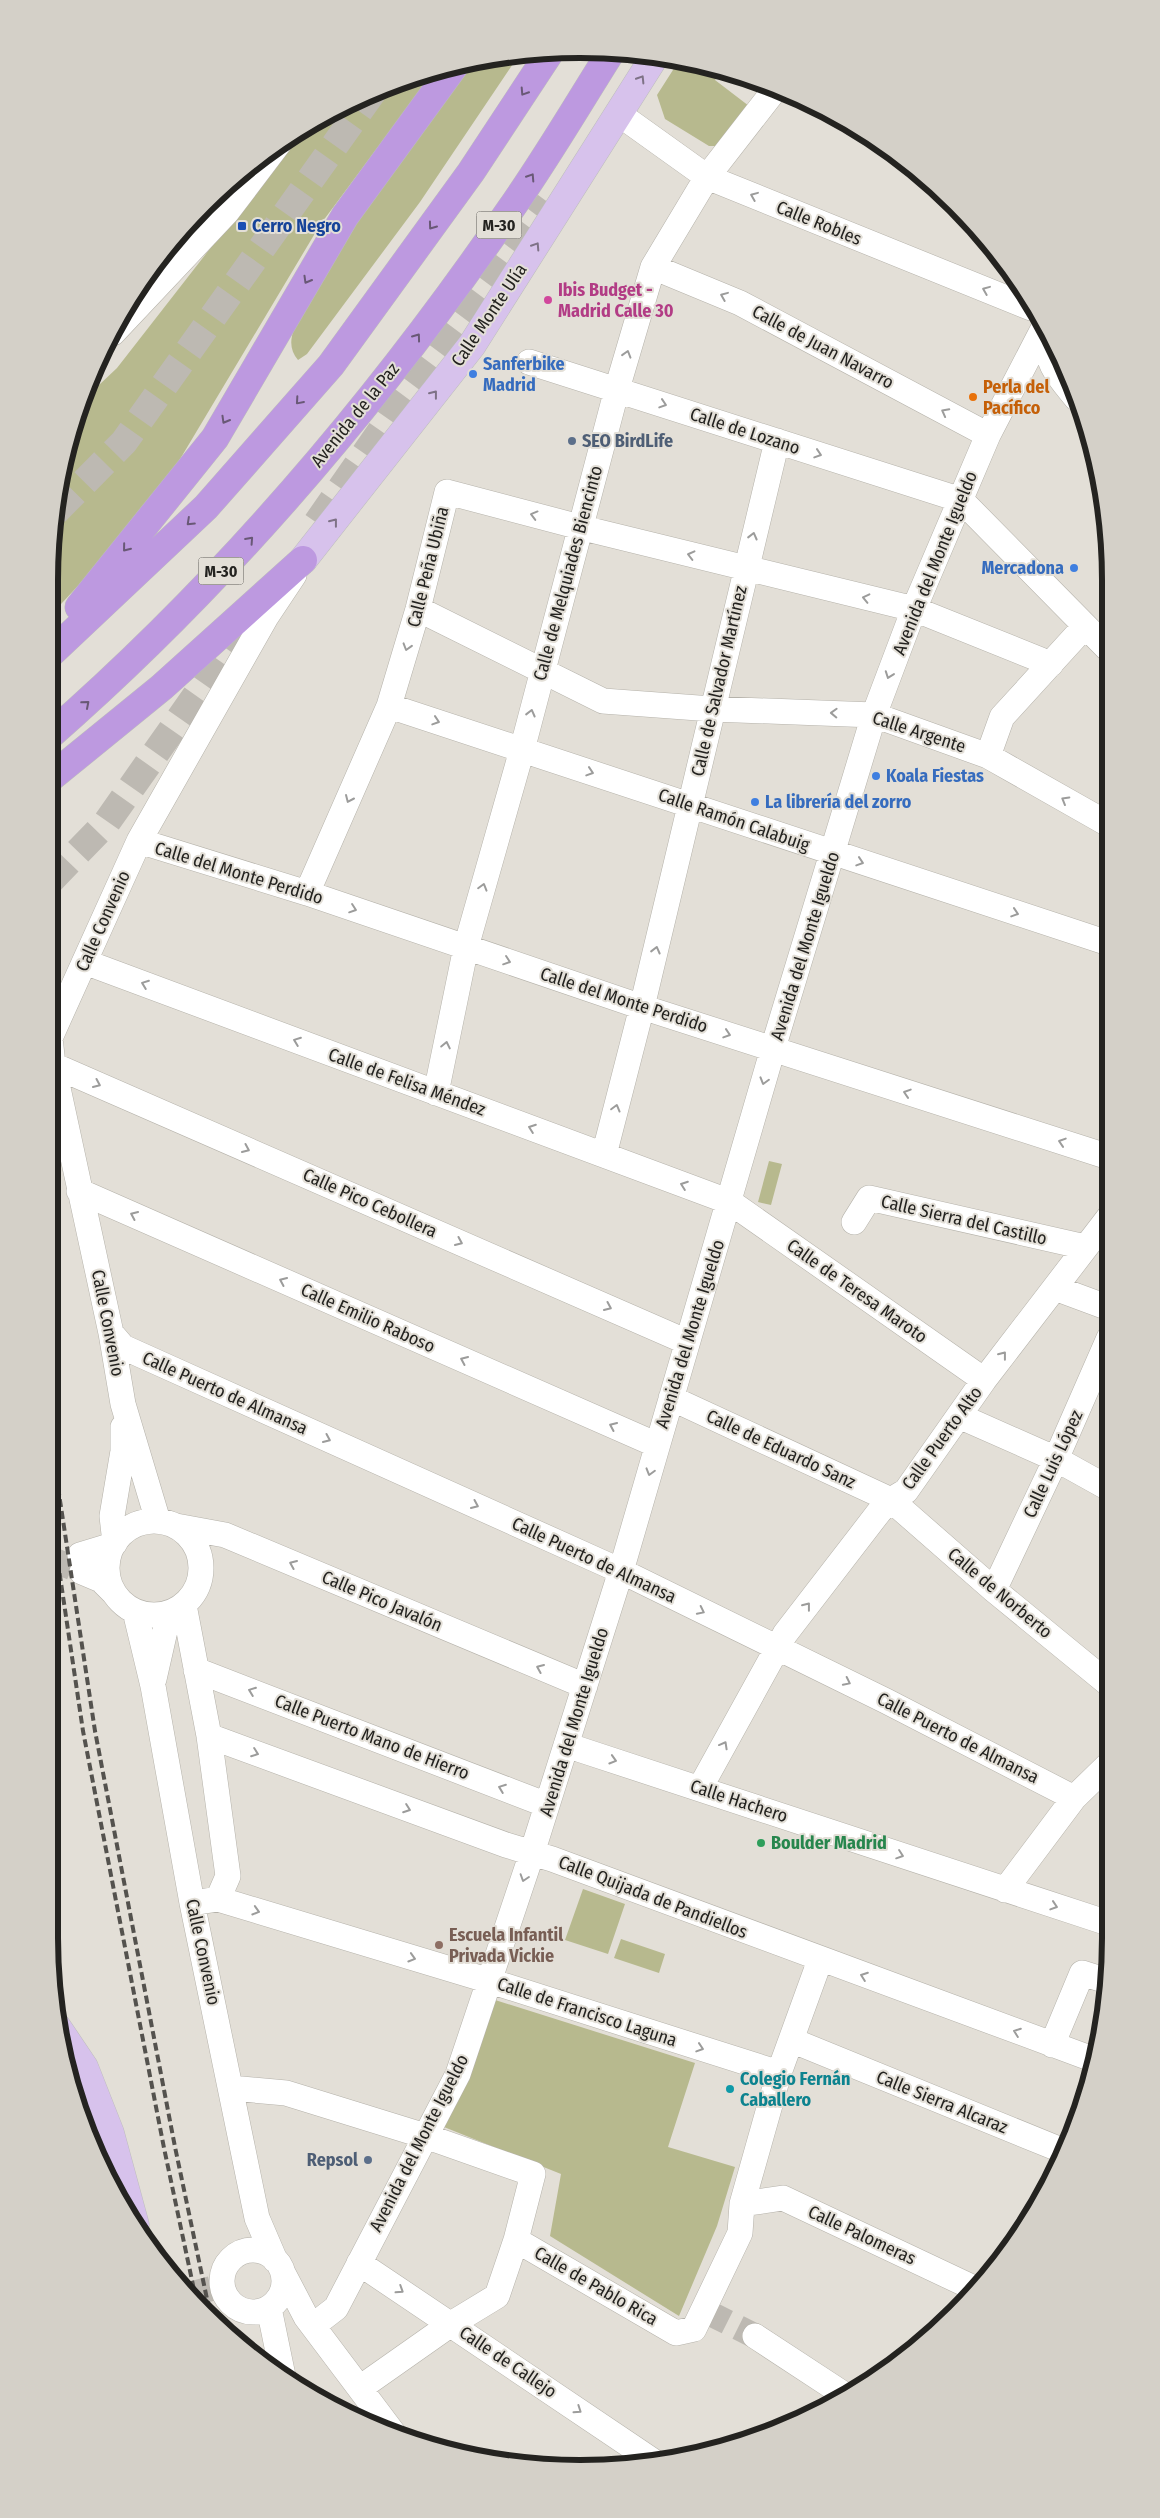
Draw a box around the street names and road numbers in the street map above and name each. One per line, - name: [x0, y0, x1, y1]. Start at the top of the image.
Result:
- street label: Calle Robles: [773, 196, 865, 250]
- road number: M-30: [476, 212, 522, 238]
- street label: Calle Monte Ulía: [447, 259, 532, 371]
- street label: Calle de Juan Navarro: [748, 300, 898, 394]
- street label: Avenida de la Paz: [306, 358, 404, 472]
- street label: Calle de Lozano: [687, 403, 803, 459]
- street label: Calle de Melquiades Biencinto: [529, 463, 607, 683]
- street label: Avenida del Monte Igueldo: [888, 468, 982, 658]
- street label: Calle Peña Ubiña: [402, 504, 454, 630]
- road number: M-30: [198, 558, 244, 584]
- street label: Calle de Salvador Martínez: [686, 584, 752, 778]
- street label: Calle Argente: [870, 707, 968, 757]
- street label: Calle Ramón Calabuig: [655, 784, 813, 856]
- street label: Calle del Monte Perdido: [152, 837, 326, 909]
- street label: Avenida del Monte Igueldo: [766, 849, 844, 1043]
- street label: Calle Convenio: [71, 867, 135, 975]
- street label: Calle del Monte Perdido: [537, 962, 711, 1038]
- street label: Calle de Felisa Méndez: [325, 1043, 489, 1121]
- street label: Calle Pico Cebollera: [299, 1164, 441, 1243]
- street label: Calle Sierra del Castillo: [879, 1190, 1049, 1250]
- street label: Calle de Teresa Maroto: [783, 1234, 931, 1348]
- street label: Avenida del Monte Igueldo: [651, 1237, 729, 1431]
- street label: Calle Convenio: [87, 1268, 129, 1378]
- street label: Calle Emilio Raboso: [298, 1279, 438, 1357]
- street label: Calle Puerto de Almansa: [139, 1347, 311, 1439]
- street label: Calle Puerto Alto: [897, 1382, 987, 1494]
- street label: Calle de Eduardo Sanz: [703, 1405, 859, 1493]
- street label: Calle Luis López: [1018, 1407, 1088, 1521]
- street label: Calle Puerto de Almansa: [508, 1512, 680, 1608]
- street label: Calle de Norberto: [943, 1543, 1057, 1643]
- street label: Calle Pico Javalón: [318, 1566, 446, 1636]
- street label: Avenida del Monte Igueldo: [535, 1625, 613, 1819]
- street label: Calle Puerto de Almansa: [873, 1688, 1043, 1788]
- street label: Calle Puerto Mano de Hierro: [272, 1690, 472, 1784]
- street label: Calle Hachero: [687, 1775, 791, 1827]
- street label: Calle Quijada de Pandiellos: [555, 1851, 751, 1943]
- street label: Calle Convenio: [181, 1897, 225, 2007]
- street label: Calle de Francisco Laguna: [494, 1973, 680, 2052]
- street label: Avenida del Monte Igueldo: [365, 2051, 473, 2235]
- street label: Calle Sierra Alcaraz: [873, 2066, 1011, 2138]
- street label: Calle Palomeras: [805, 2200, 920, 2270]
- street label: Calle de Pablo Rica: [530, 2242, 662, 2330]
- street label: Calle de Callejo: [455, 2321, 561, 2403]

